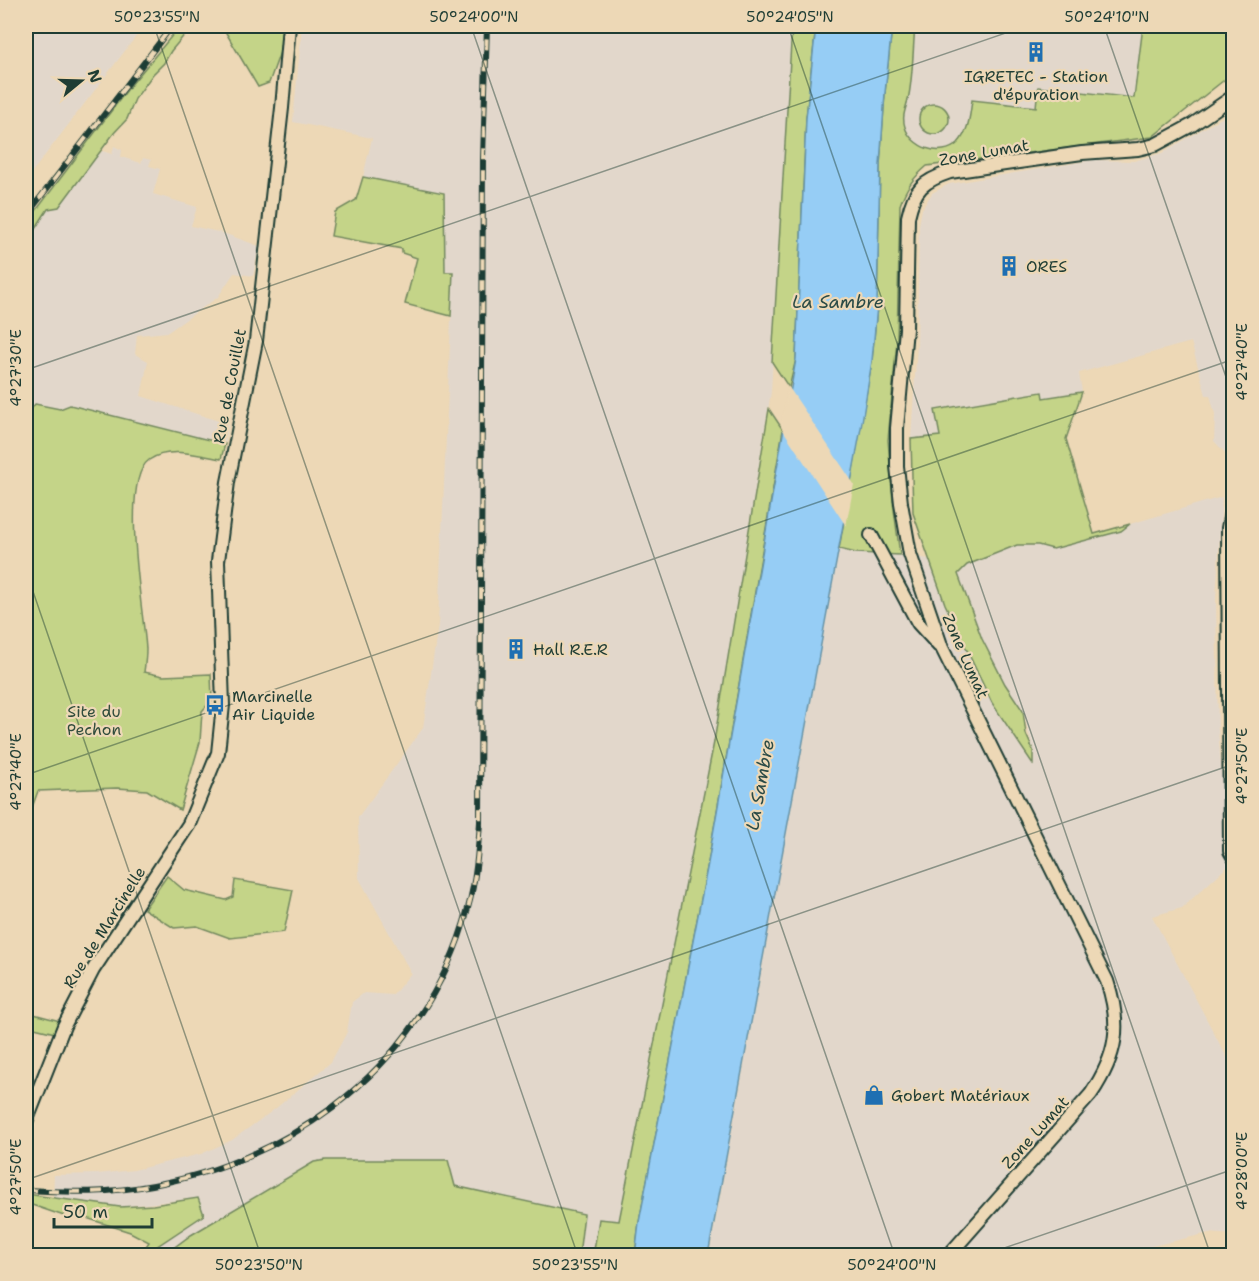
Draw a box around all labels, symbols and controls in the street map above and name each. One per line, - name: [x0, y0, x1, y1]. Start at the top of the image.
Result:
- text: 50°23'55"N: [114, 7, 200, 27]
- text: 50°24'00"N: [430, 7, 518, 27]
- text: 50°24'05"N: [746, 7, 834, 27]
- text: 50°24'10"N: [1065, 7, 1149, 27]
- building icon: IGRETEC - Station d'épuration: [1024, 40, 1048, 64]
- north arrow: [51, 51, 111, 111]
- place label: IGRETEC - Station d'épuration: [964, 66, 1108, 105]
- text: N: [83, 67, 107, 86]
- street label: Zone Lumat: [938, 134, 1031, 171]
- building icon: ORES: [997, 254, 1021, 278]
- place label: ORES: [1026, 256, 1067, 277]
- water label: La Sambre: [792, 290, 884, 314]
- text: 4°27'40"E: [1232, 323, 1252, 401]
- street label: Rue de Couillet: [208, 327, 251, 445]
- text: 4°27'30"E: [6, 329, 26, 407]
- street label: Zone Lumat: [937, 610, 994, 702]
- building icon: Hall R.E.R: [504, 637, 528, 661]
- place label: Hall R.E.R: [533, 639, 608, 660]
- place label: Marcinelle Air Liquide: [232, 686, 315, 725]
- bus stop icon: Marcinelle Air Liquide: [203, 693, 227, 717]
- park label: Site du Pechon: [67, 701, 121, 740]
- text: 4°27'50"E: [1232, 728, 1252, 804]
- text: 4°27'40"E: [6, 733, 26, 811]
- water label: La Sambre: [740, 738, 780, 832]
- street label: Rue de Marcinelle: [59, 862, 150, 992]
- shop icon: Gobert Matériaux: [862, 1083, 886, 1107]
- place label: Gobert Matériaux: [891, 1085, 1029, 1106]
- street label: Zone Lumat: [997, 1092, 1074, 1173]
- text: 4°28'00"E: [1232, 1132, 1252, 1210]
- text: 4°27'50"E: [6, 1139, 26, 1215]
- scale bar: [54, 1191, 152, 1229]
- text: 50 m: [63, 1200, 108, 1224]
- text: 50°23'50"N: [215, 1255, 303, 1275]
- text: 50°23'55"N: [532, 1255, 618, 1275]
- text: 50°24'00"N: [848, 1255, 936, 1275]

